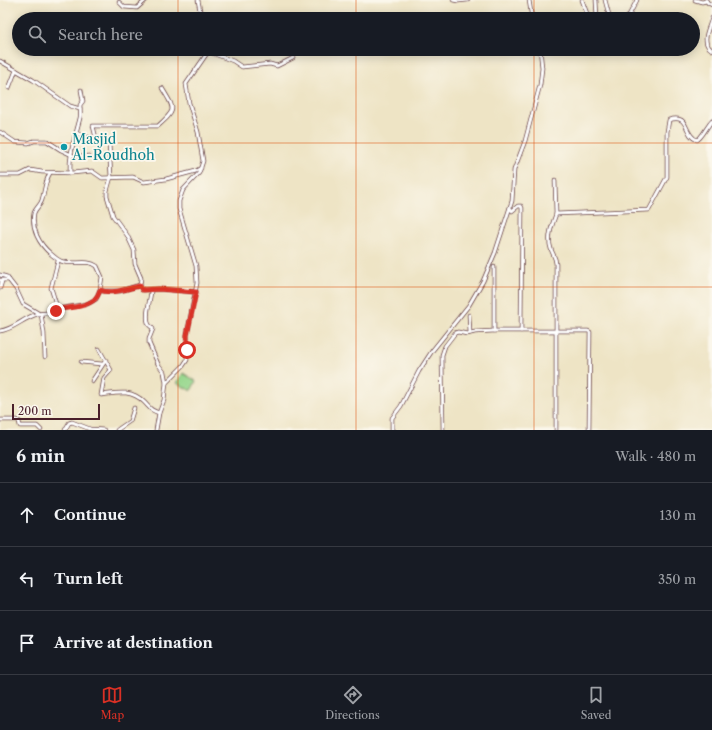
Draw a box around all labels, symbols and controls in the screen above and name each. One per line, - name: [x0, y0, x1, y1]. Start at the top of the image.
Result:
- search box: [12, 12, 700, 56]
- icon: search: [26, 23, 48, 45]
- text: Search here: [58, 25, 143, 44]
- place label: Masjid Al-Roudhoh: [71, 130, 155, 164]
- marker: Masjid Al-Roudhoh: [59, 142, 69, 152]
- route end: [47, 302, 65, 320]
- route start: [178, 341, 196, 359]
- scale bar: [12, 402, 100, 421]
- text: 200 m: [18, 404, 51, 418]
- text: 6 min: [16, 446, 65, 466]
- text: Walk · 480 m: [615, 448, 696, 464]
- icon: ahead: [16, 504, 38, 526]
- text: Continue: [54, 505, 126, 524]
- text: 130 m: [660, 507, 696, 523]
- icon: left: [16, 568, 38, 590]
- text: Turn left: [54, 569, 123, 588]
- text: 350 m: [658, 571, 696, 587]
- icon: arrive: [16, 632, 38, 654]
- text: Arrive at destination: [54, 633, 213, 652]
- tab: Map: [101, 684, 124, 722]
- tab: Directions: [325, 684, 380, 722]
- tab: Saved: [581, 684, 611, 722]

